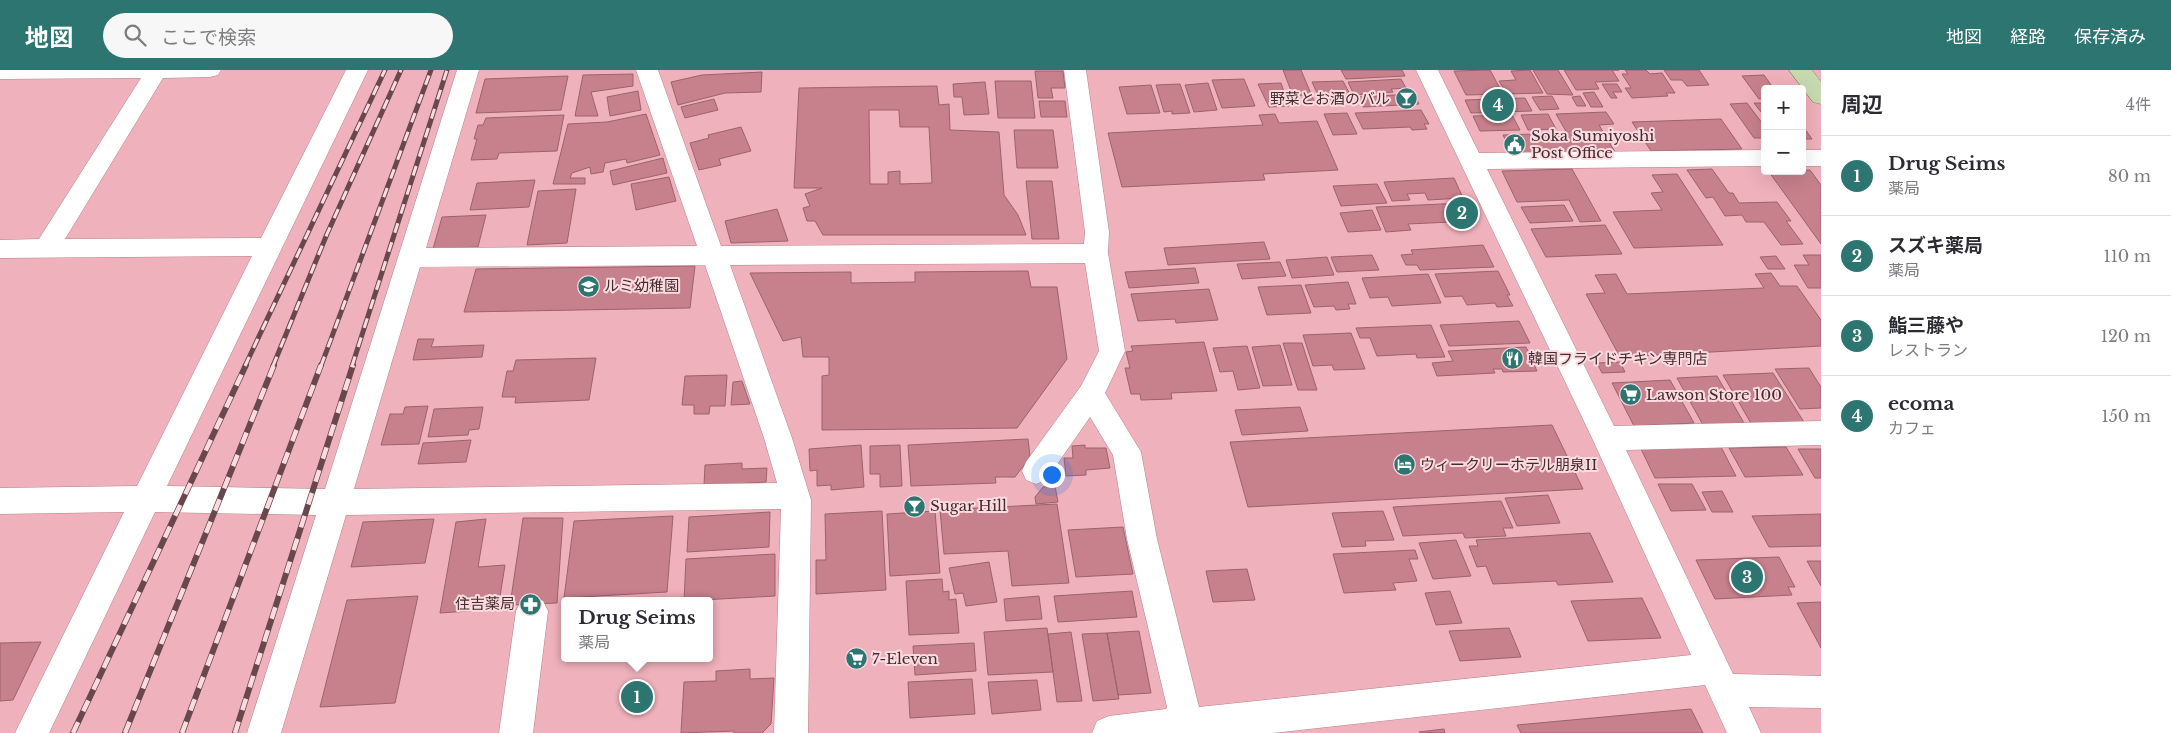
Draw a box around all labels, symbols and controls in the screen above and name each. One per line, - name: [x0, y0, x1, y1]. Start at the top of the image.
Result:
- search box: [103, 13, 453, 58]
- icon: search: [121, 21, 149, 49]
- text: 地図: [25, 23, 73, 52]
- text: ここで検索: [161, 26, 256, 49]
- text: 地図: [1946, 26, 1982, 48]
- text: 経路: [2010, 26, 2046, 48]
- text: 保存済み: [2074, 26, 2146, 48]
- map controls: [1761, 85, 1806, 175]
- button: +: [1761, 85, 1806, 130]
- pin: 4: [1482, 86, 1514, 124]
- bar icon: 野菜とお酒のバル: [1394, 87, 1418, 111]
- place label: 野菜とお酒のバル: [1270, 89, 1390, 108]
- text: 周辺: [1841, 92, 1883, 118]
- text: 4件: [2126, 94, 2151, 114]
- place label: Soka Sumiyoshi Post Office: [1531, 126, 1654, 162]
- button: −: [1761, 130, 1806, 175]
- public building icon: Soka Sumiyoshi Post Office: [1503, 133, 1527, 157]
- text: Drug Seims: [1888, 152, 2005, 175]
- text: 1: [1854, 166, 1860, 186]
- text: 80 m: [2108, 166, 2151, 186]
- text: 薬局: [1888, 178, 1920, 198]
- pin: 2: [1446, 194, 1478, 232]
- text: スズキ薬局: [1888, 234, 1983, 257]
- text: 2: [1852, 246, 1862, 266]
- text: 110 m: [2104, 246, 2151, 266]
- text: 薬局: [1888, 260, 1920, 280]
- school or university icon: ルミ幼稚園: [576, 274, 600, 298]
- place label: ルミ幼稚園: [604, 276, 679, 295]
- text: 鮨三藤や: [1888, 314, 1964, 337]
- text: 3: [1852, 326, 1862, 346]
- text: 120 m: [2101, 326, 2151, 346]
- text: レストラン: [1888, 340, 1968, 360]
- restaurant icon: 韓国フライドチキン専門店: [1500, 347, 1524, 371]
- place label: 韓国フライドチキン専門店: [1528, 349, 1708, 368]
- supermarket icon: Lawson Store 100: [1618, 383, 1642, 407]
- place label: Lawson Store 100: [1646, 385, 1782, 404]
- text: ecoma: [1888, 392, 1954, 415]
- text: 4: [1852, 406, 1862, 426]
- text: 150 m: [2102, 406, 2151, 426]
- text: カフェ: [1888, 418, 1936, 438]
- hotel icon: ウィークリーホテル朋泉II: [1392, 453, 1416, 477]
- place label: ウィークリーホテル朋泉II: [1420, 455, 1597, 474]
- your location: [1039, 462, 1065, 488]
- bar icon: Sugar Hill: [902, 494, 926, 518]
- place label: Sugar Hill: [930, 496, 1007, 515]
- pin: 3: [1731, 558, 1763, 596]
- pharmacy icon: 住吉薬局: [519, 592, 543, 616]
- place label: 住吉薬局: [455, 594, 515, 613]
- popup: [561, 597, 713, 662]
- text: Drug Seims: [578, 606, 696, 629]
- text: 薬局: [578, 632, 610, 652]
- supermarket icon: 7-Eleven: [844, 647, 868, 671]
- place label: 7-Eleven: [872, 649, 938, 668]
- pin: 1: [621, 678, 653, 716]

